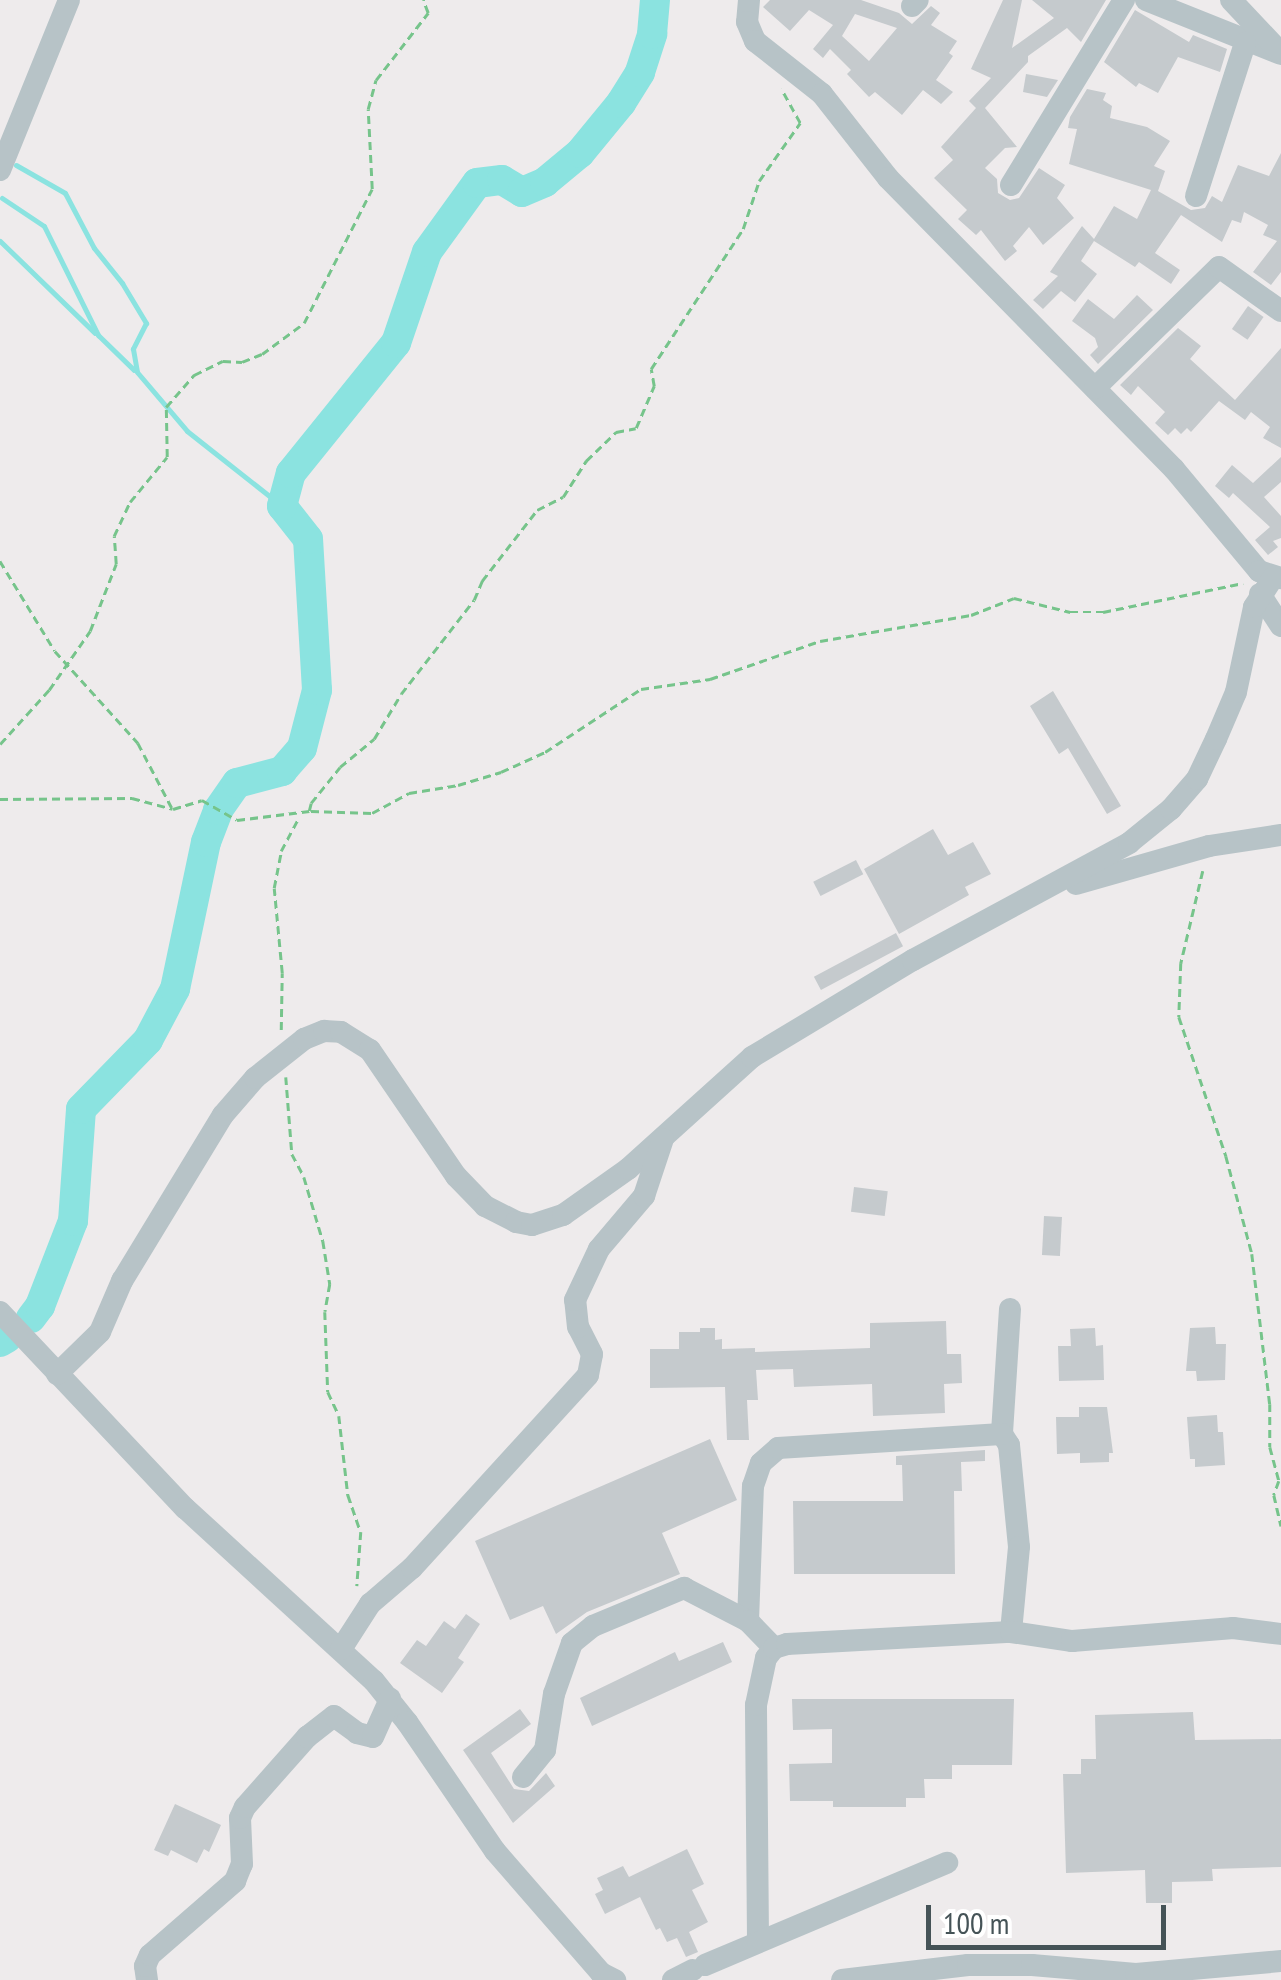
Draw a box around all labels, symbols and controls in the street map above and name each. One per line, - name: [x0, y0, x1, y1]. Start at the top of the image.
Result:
- scale bar: [931, 1885, 1171, 1947]
- text: 100 m: [943, 1903, 1009, 1942]

